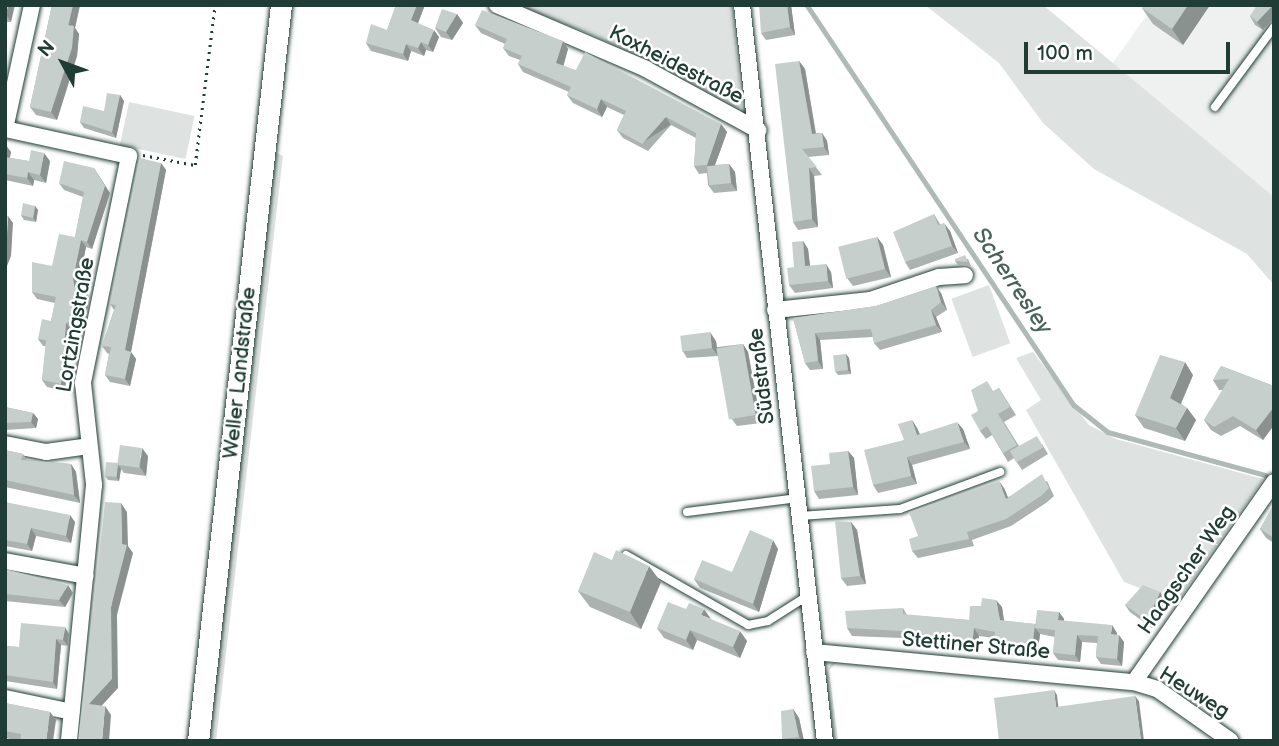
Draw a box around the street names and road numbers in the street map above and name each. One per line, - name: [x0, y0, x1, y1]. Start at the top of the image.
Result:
- street label: Koxheidestraße: [604, 20, 748, 110]
- street label: Lortzingstraße: [52, 256, 100, 394]
- street label: Weller Landstraße: [218, 286, 262, 460]
- street label: Südstraße: [744, 327, 780, 425]
- street label: Haagscher Weg: [1133, 500, 1241, 640]
- street label: Stettiner Straße: [901, 627, 1051, 665]
- street label: Heuweg: [1154, 662, 1234, 724]

